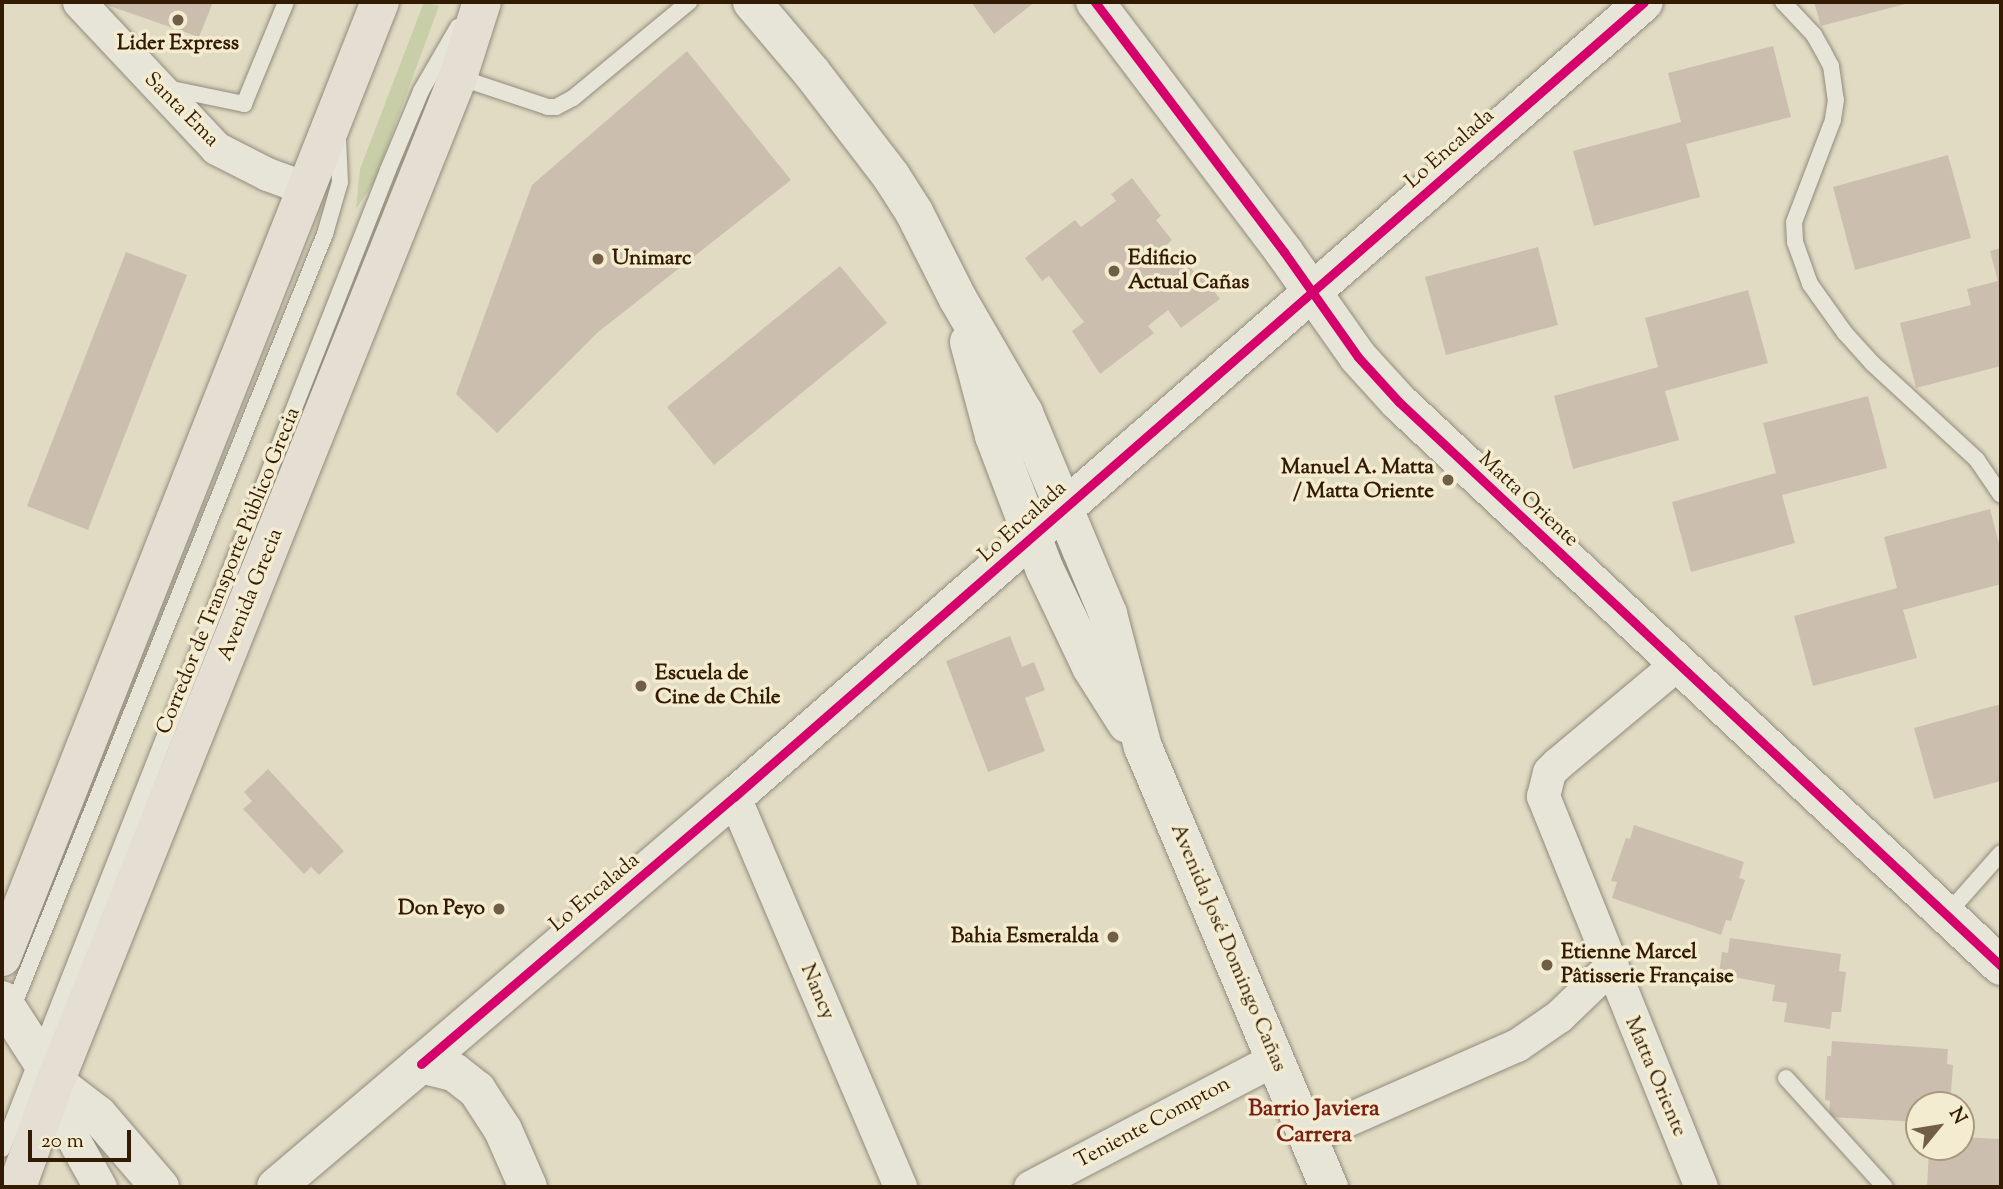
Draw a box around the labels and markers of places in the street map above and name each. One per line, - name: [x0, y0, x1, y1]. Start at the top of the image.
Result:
- marker: Lider Express: [170, 12, 186, 28]
- place label: Lider Express: [117, 31, 239, 57]
- place label: Unimarc: [612, 246, 692, 272]
- place label: Edificio Actual Cañas: [1128, 246, 1249, 296]
- marker: Unimarc: [590, 251, 606, 267]
- marker: Edificio Actual Cañas: [1106, 263, 1122, 279]
- place label: Manuel A. Matta / Matta Oriente: [1281, 455, 1434, 505]
- marker: Manuel A. Matta / Matta Oriente: [1440, 472, 1456, 488]
- place label: Escuela de Cine de Chile: [655, 661, 781, 711]
- marker: Escuela de Cine de Chile: [633, 678, 649, 694]
- place label: Don Peyo: [398, 896, 485, 922]
- marker: Don Peyo: [491, 901, 507, 917]
- place label: Bahia Esmeralda: [951, 924, 1099, 950]
- marker: Bahia Esmeralda: [1105, 929, 1121, 945]
- place label: Etienne Marcel Pâtisserie Française: [1561, 940, 1734, 990]
- marker: Etienne Marcel Pâtisserie Française: [1539, 957, 1555, 973]

